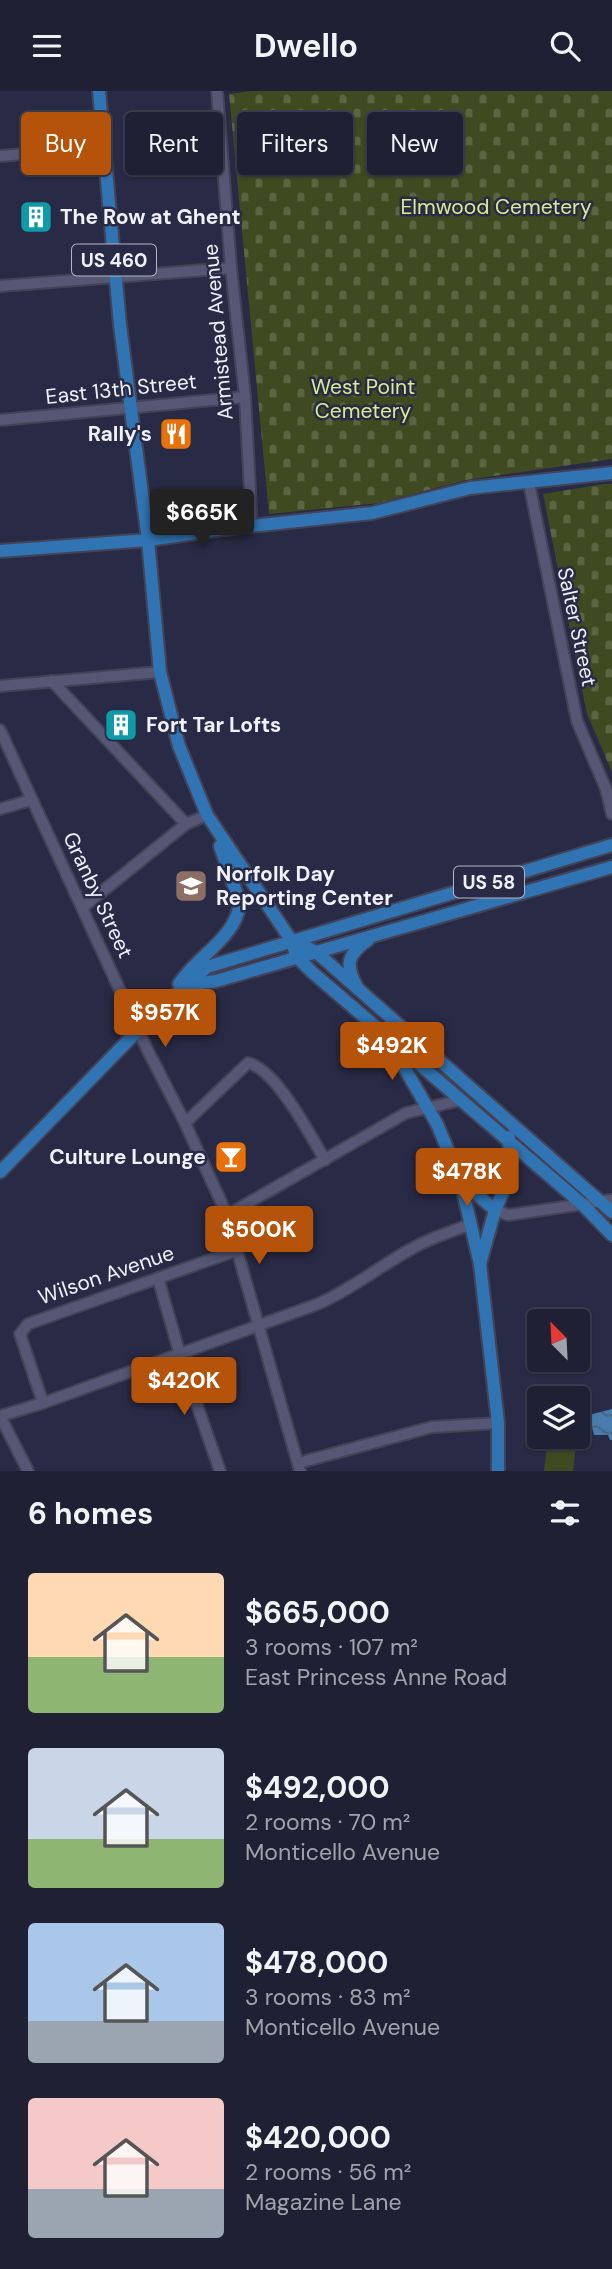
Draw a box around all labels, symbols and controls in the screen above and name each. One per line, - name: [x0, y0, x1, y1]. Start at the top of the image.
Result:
- text: Dwello: [254, 25, 358, 67]
- icon: menu: [28, 27, 66, 65]
- icon: search: [546, 27, 584, 65]
- chip: Buy: [21, 112, 111, 175]
- chip: Rent: [125, 112, 223, 175]
- chip: Filters: [237, 112, 353, 175]
- chip: New: [367, 112, 463, 175]
- park label: Elmwood Cemetery: [400, 193, 592, 221]
- building icon: The Row at Ghent: [17, 198, 55, 236]
- place label: The Row at Ghent: [60, 203, 241, 231]
- street label: Armistead Avenue: [196, 243, 240, 421]
- road number: US 460: [72, 245, 156, 275]
- street label: East 13th Street: [44, 367, 198, 411]
- park label: West Point Cemetery: [311, 373, 415, 425]
- restaurant icon: Rally's: [157, 415, 195, 453]
- place label: Rally's: [88, 420, 152, 448]
- pin: $665K: [153, 489, 251, 549]
- text: $665K: [166, 497, 238, 527]
- street label: Salter Street: [551, 565, 603, 689]
- building icon: Fort Tar Lofts: [102, 706, 140, 744]
- place label: Fort Tar Lofts: [146, 711, 281, 739]
- street label: Granby Street: [57, 827, 139, 963]
- place label: Norfolk Day Reporting Center: [216, 860, 393, 912]
- school or university icon: Norfolk Day Reporting Center: [172, 867, 210, 905]
- road number: US 58: [454, 867, 524, 897]
- pin: $957K: [116, 989, 214, 1049]
- text: $957K: [130, 997, 200, 1027]
- pin: $492K: [343, 1023, 441, 1082]
- text: $492K: [356, 1030, 428, 1060]
- bar icon: Culture Lounge: [212, 1138, 250, 1176]
- place label: Culture Lounge: [49, 1143, 206, 1171]
- pin: $478K: [418, 1149, 516, 1208]
- text: $478K: [432, 1156, 502, 1186]
- pin: $500K: [210, 1207, 308, 1266]
- text: $500K: [221, 1214, 297, 1244]
- street label: Wilson Avenue: [34, 1239, 178, 1311]
- north arrow: [527, 1309, 590, 1372]
- map controls: [527, 1309, 590, 1449]
- pin: $420K: [135, 1357, 233, 1417]
- text: $420K: [147, 1365, 221, 1395]
- button: layers: [527, 1386, 590, 1449]
- text: 6 homes: [28, 1494, 153, 1533]
- icon: filters: [546, 1494, 584, 1532]
- text: $665,000: [245, 1593, 390, 1632]
- icon: home: [84, 1601, 168, 1685]
- text: 3 rooms · 107 m²: [245, 1632, 418, 1662]
- text: East Princess Anne Road: [245, 1662, 507, 1692]
- text: $492,000: [245, 1768, 390, 1807]
- icon: home: [84, 1776, 168, 1860]
- text: 2 rooms · 70 m²: [245, 1807, 410, 1837]
- text: Monticello Avenue: [245, 1837, 440, 1867]
- text: $478,000: [245, 1943, 388, 1982]
- icon: home: [84, 1951, 168, 2035]
- text: 3 rooms · 83 m²: [245, 1982, 411, 2012]
- text: Monticello Avenue: [245, 2012, 440, 2042]
- text: $420,000: [245, 2118, 391, 2157]
- icon: home: [84, 2126, 168, 2210]
- text: 2 rooms · 56 m²: [245, 2157, 411, 2187]
- text: Magazine Lane: [245, 2187, 402, 2217]

